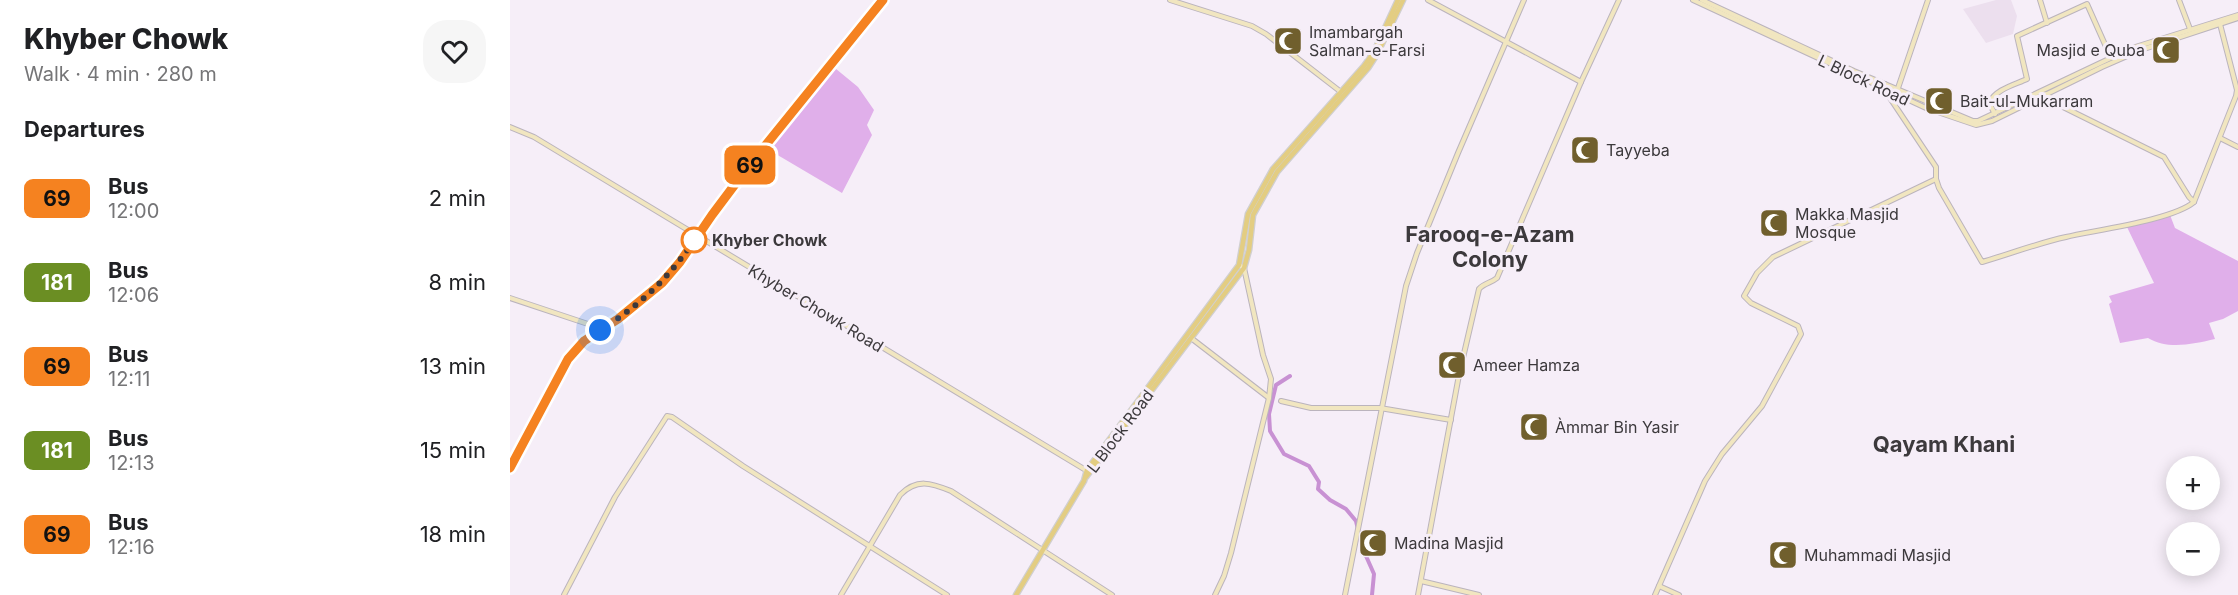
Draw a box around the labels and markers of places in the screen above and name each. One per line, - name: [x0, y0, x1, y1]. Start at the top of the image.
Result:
- place label: Imambargah Salman-e-Farsi: [1309, 22, 1425, 60]
- mosque icon: Imambargah Salman-e-Farsi: [1272, 25, 1304, 57]
- mosque icon: Masjid e Quba: [2150, 34, 2182, 66]
- place label: Masjid e Quba: [2037, 40, 2145, 60]
- mosque icon: Bait-ul-Mukarram: [1923, 85, 1955, 117]
- place label: Bait-ul-Mukarram: [1960, 91, 2093, 111]
- mosque icon: Tayyeba: [1569, 134, 1601, 166]
- place label: Tayyeba: [1606, 140, 1670, 160]
- place label: Makka Masjid Mosque: [1795, 204, 1899, 242]
- mosque icon: Makka Masjid Mosque: [1758, 207, 1790, 239]
- marker: Khyber Chowk: [681, 227, 707, 253]
- place label: Khyber Chowk: [712, 230, 828, 250]
- mosque icon: Ameer Hamza: [1436, 349, 1468, 381]
- place label: Ameer Hamza: [1473, 355, 1580, 375]
- mosque icon: Àmmar Bin Yasir: [1518, 411, 1550, 443]
- place label: Àmmar Bin Yasir: [1555, 417, 1679, 437]
- mosque icon: Madina Masjid: [1357, 527, 1389, 559]
- place label: Madina Masjid: [1394, 533, 1503, 553]
- mosque icon: Muhammadi Masjid: [1767, 539, 1799, 571]
- place label: Muhammadi Masjid: [1804, 545, 1951, 565]

